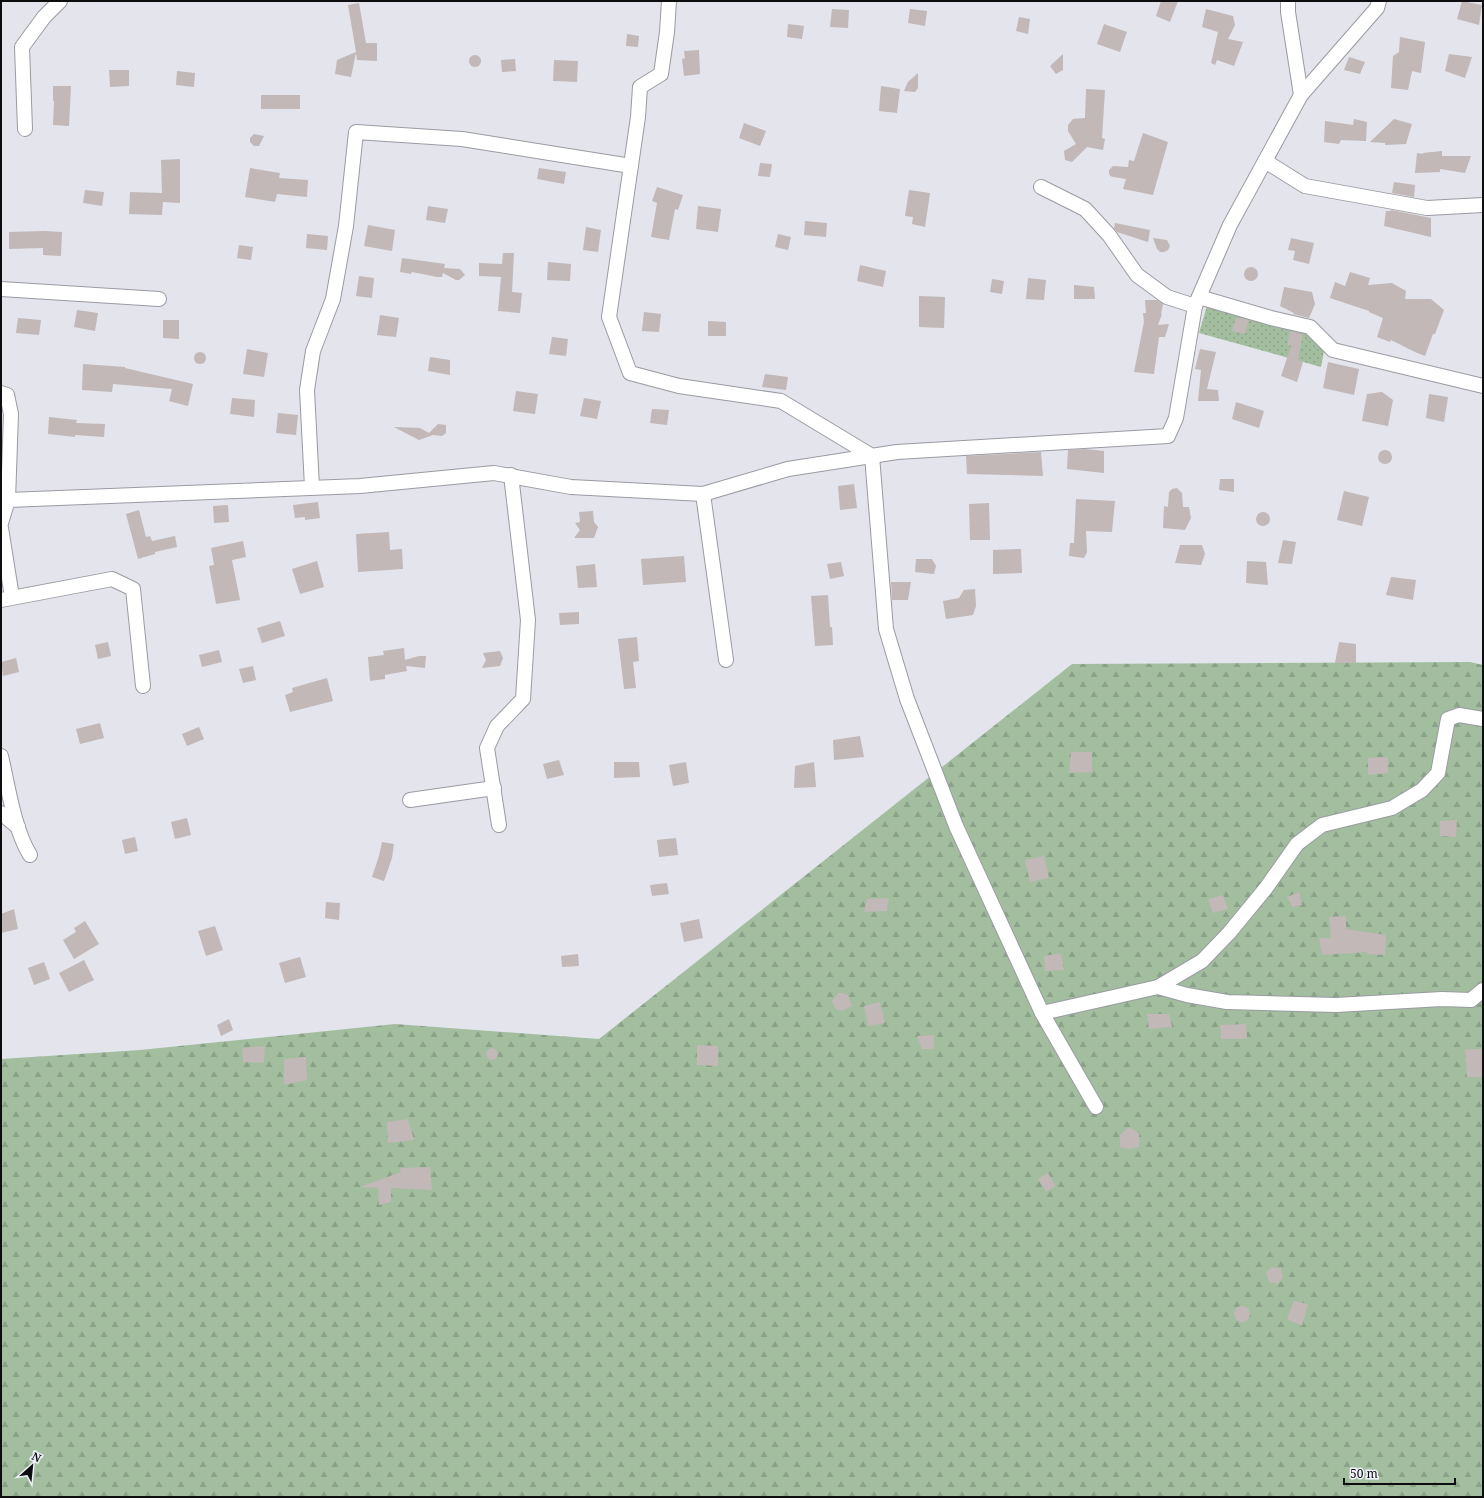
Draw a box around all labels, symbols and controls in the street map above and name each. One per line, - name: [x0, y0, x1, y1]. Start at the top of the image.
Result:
- north arrow: [12, 1446, 52, 1486]
- text: N: [29, 1448, 44, 1465]
- scale bar: [1344, 1460, 1455, 1486]
- text: 50 m: [1350, 1465, 1378, 1482]

